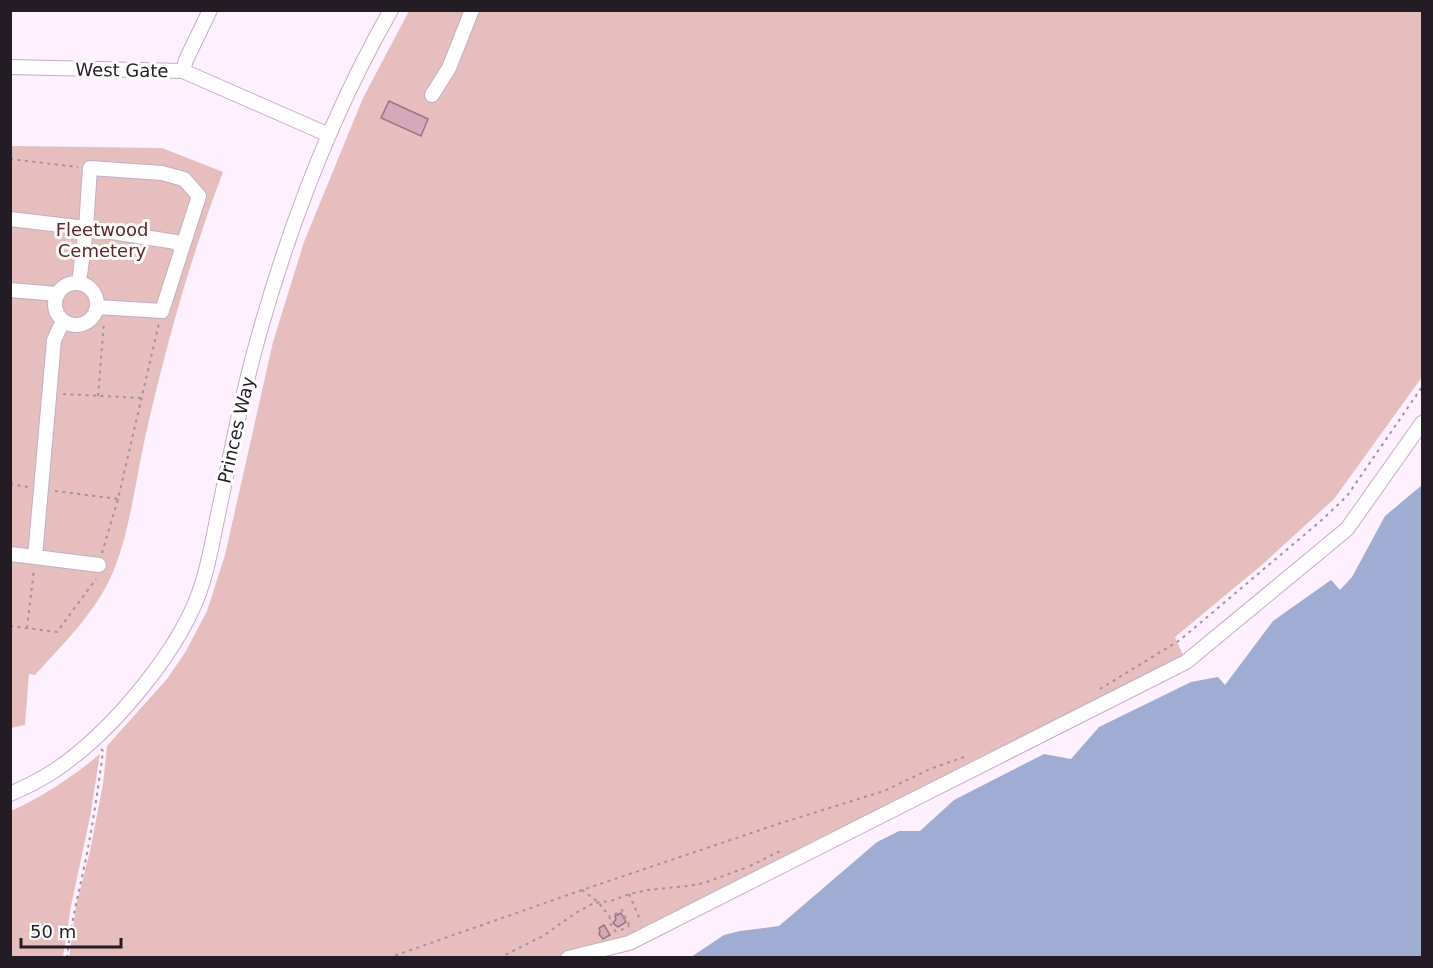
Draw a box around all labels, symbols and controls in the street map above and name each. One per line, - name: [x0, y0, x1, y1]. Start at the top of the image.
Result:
- street label: West Gate: [75, 59, 169, 81]
- park label: Fleetwood Cemetery: [56, 219, 148, 261]
- street label: Princes Way: [214, 374, 259, 485]
- scale bar: [21, 911, 122, 949]
- text: 50 m: [30, 921, 76, 942]

